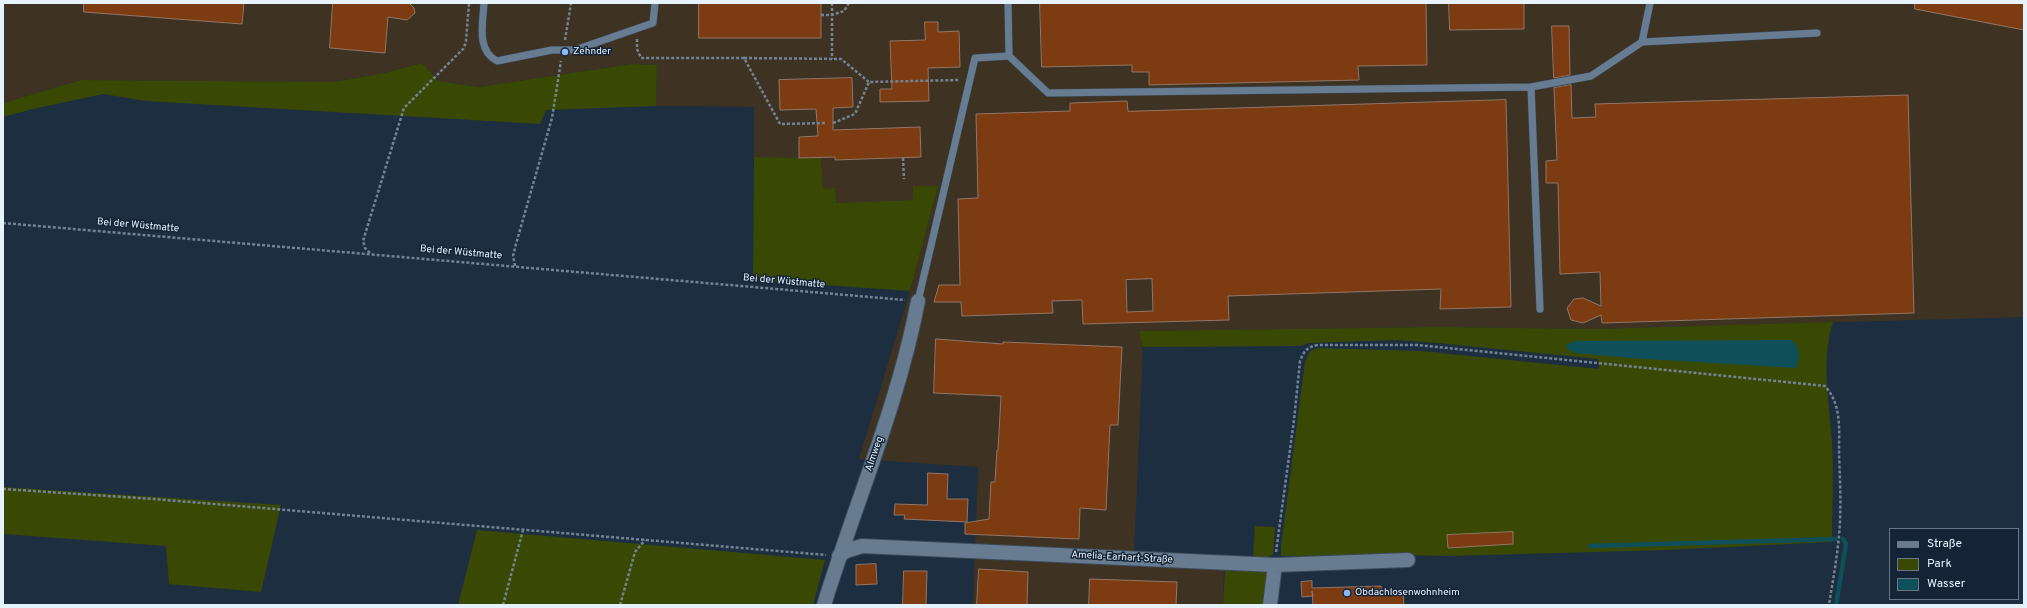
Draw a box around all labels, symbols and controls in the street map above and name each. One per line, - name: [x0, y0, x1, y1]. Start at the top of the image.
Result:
- place label: Zehnder: [573, 46, 611, 58]
- marker: Zehnder: [560, 47, 570, 57]
- street label: Bei der Wüstmatte: [96, 216, 180, 236]
- street label: Bei der Wüstmatte: [419, 243, 503, 263]
- street label: Bei der Wüstmatte: [742, 272, 826, 292]
- street label: Almweg: [863, 435, 887, 473]
- legend: [1889, 528, 2019, 600]
- text: Straße: [1927, 536, 1962, 552]
- street label: Amelia-Earhart-Straße: [1071, 549, 1173, 567]
- text: Park: [1927, 556, 1952, 572]
- text: Wasser: [1927, 576, 1965, 592]
- place label: Obdachlosenwohnheim: [1355, 587, 1460, 599]
- marker: Obdachlosenwohnheim: [1342, 588, 1352, 598]

